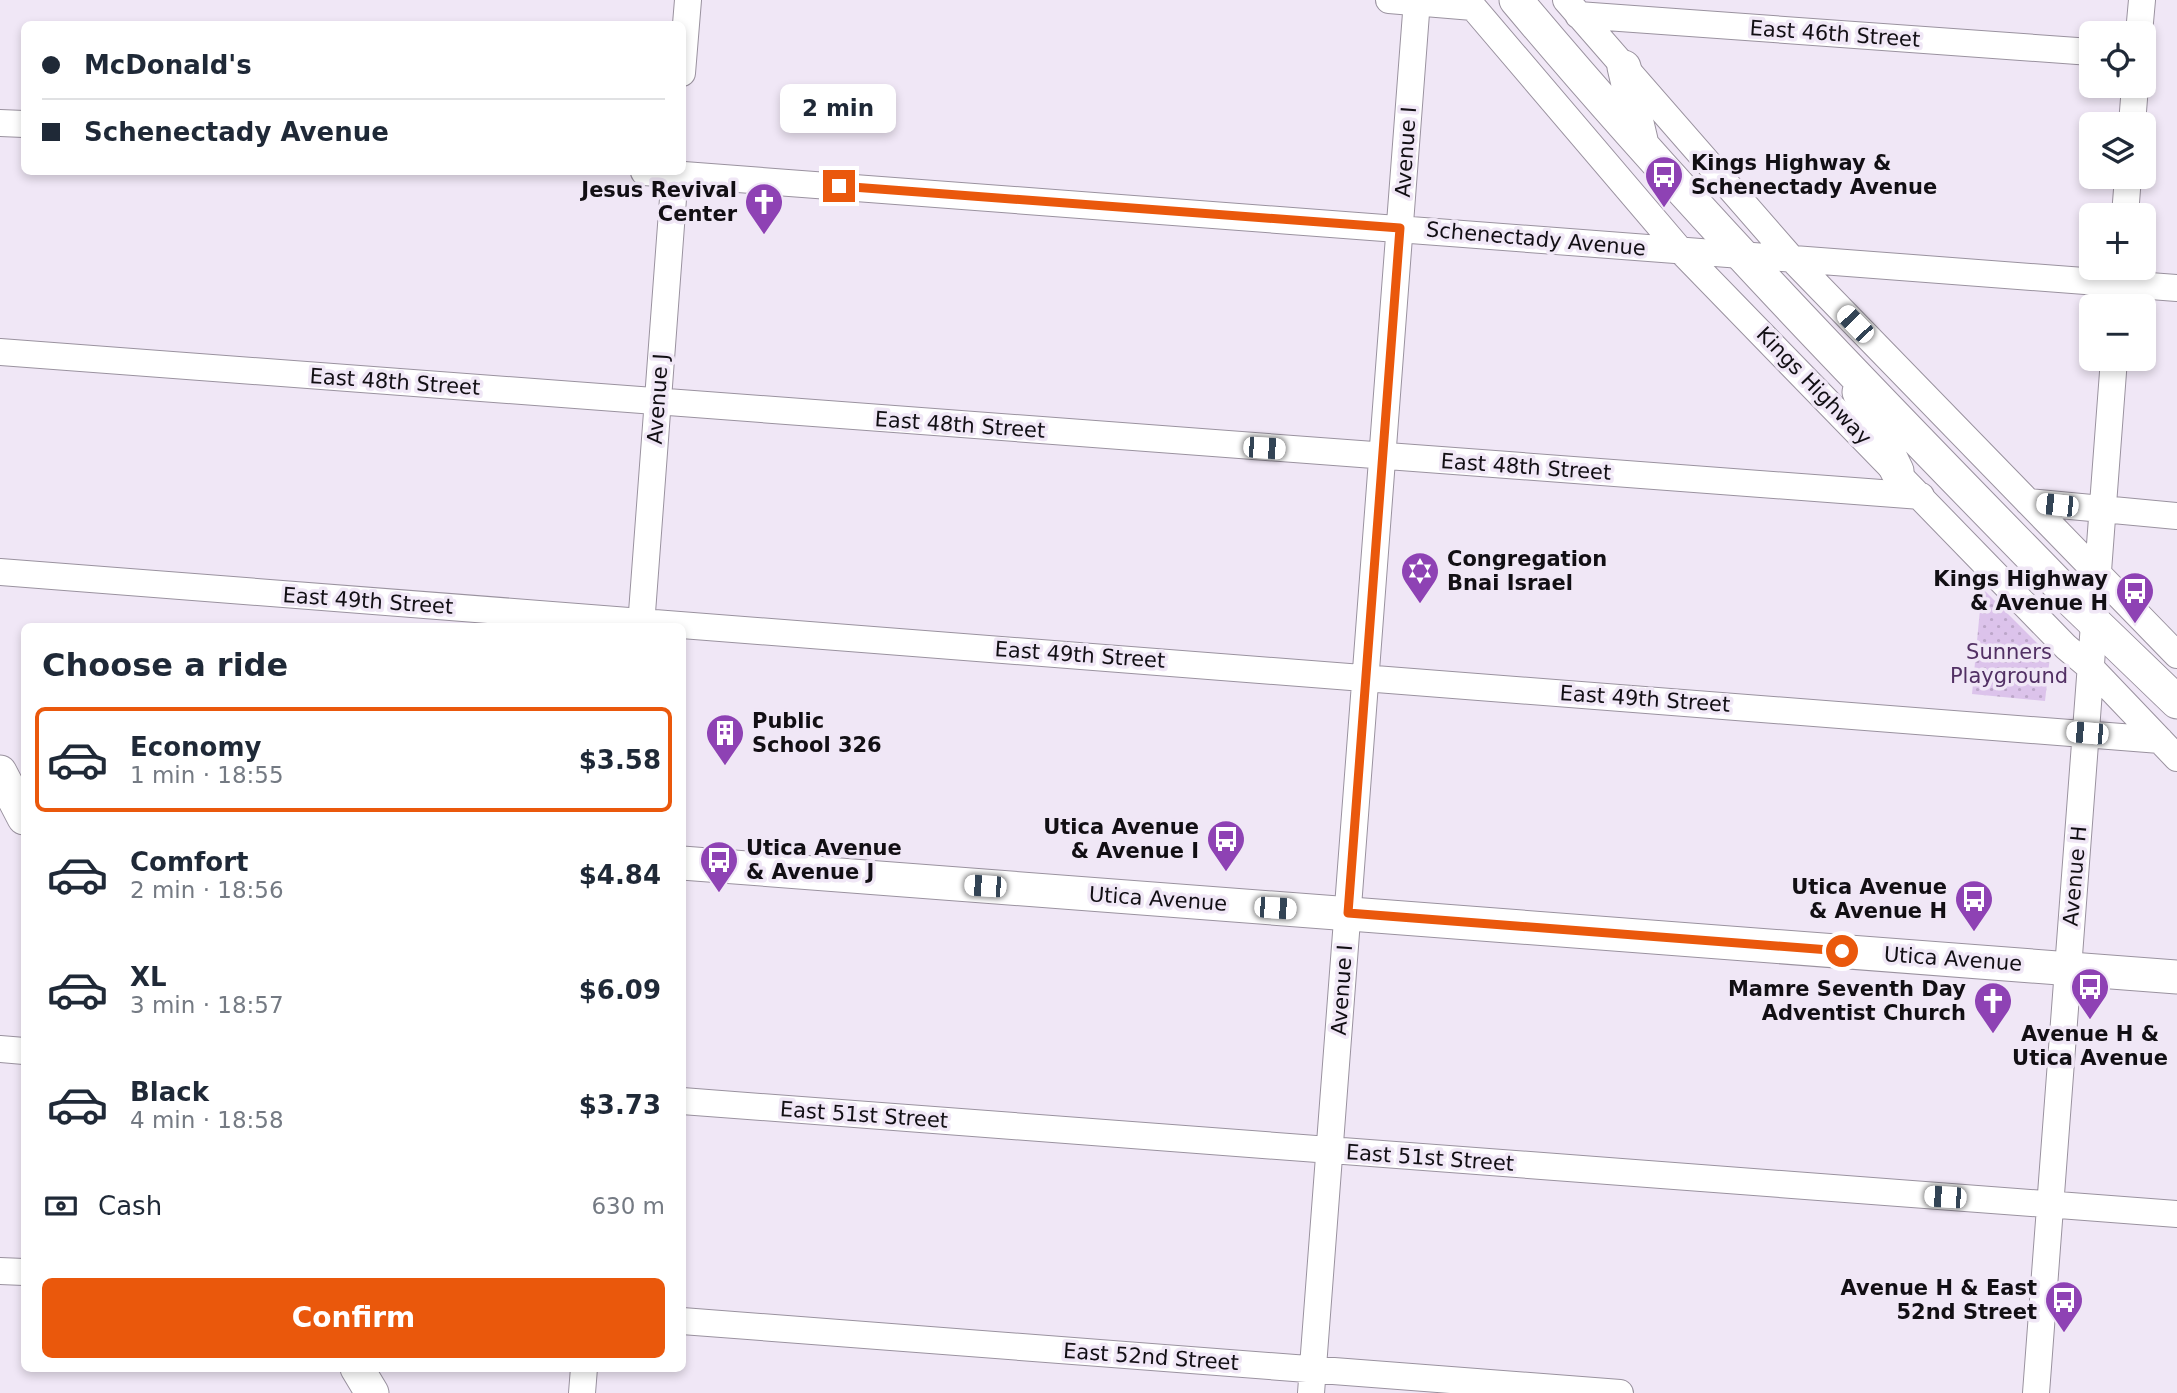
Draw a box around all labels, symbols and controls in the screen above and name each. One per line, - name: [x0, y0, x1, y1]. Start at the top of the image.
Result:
- street label: East 46th Street: [1749, 16, 1921, 52]
- map controls: [2079, 21, 2156, 371]
- button: locate: [2079, 21, 2156, 98]
- text: McDonald's: [84, 50, 252, 80]
- callout: 2 min: [781, 85, 897, 134]
- text: 2 min: [802, 95, 874, 121]
- street label: Avenue I: [1391, 106, 1421, 198]
- button: layers: [2079, 112, 2156, 189]
- text: Schenectady Avenue: [84, 117, 389, 147]
- place label: Kings Highway & Schenectady Avenue: [1691, 151, 1937, 199]
- bus stop icon: Kings Highway & Schenectady Avenue: [1643, 154, 1685, 209]
- route end: [823, 170, 855, 202]
- place label: Jesus Revival Center: [579, 178, 738, 226]
- church icon: Jesus Revival Center: [743, 181, 785, 236]
- button: +: [2079, 203, 2156, 280]
- street label: Schenectady Avenue: [1425, 217, 1647, 261]
- button: −: [2079, 294, 2156, 371]
- car: [1833, 302, 1878, 346]
- street label: Kings Highway: [1752, 322, 1876, 450]
- street label: Avenue J: [643, 353, 673, 445]
- street label: East 48th Street: [309, 364, 481, 400]
- street label: East 48th Street: [874, 407, 1046, 443]
- car: [1243, 436, 1286, 460]
- street label: East 48th Street: [1440, 449, 1612, 485]
- car: [2036, 492, 2079, 518]
- place label: Congregation Bnai Israel: [1447, 547, 1607, 595]
- synagogue icon: Congregation Bnai Israel: [1399, 550, 1441, 605]
- place label: Kings Highway & Avenue H: [1933, 567, 2108, 615]
- bus stop icon: Kings Highway & Avenue H: [2114, 570, 2156, 625]
- street label: East 49th Street: [282, 583, 454, 619]
- street label: East 49th Street: [994, 637, 1166, 673]
- park label: Sunners Playground: [1950, 640, 2068, 688]
- text: Choose a ride: [42, 646, 288, 684]
- street label: East 49th Street: [1559, 681, 1731, 717]
- place label: Public School 326: [752, 709, 882, 757]
- building icon: Public School 326: [704, 712, 746, 767]
- car: [2066, 721, 2109, 745]
- icon: car: [46, 728, 109, 791]
- text: Economy: [130, 732, 261, 762]
- text: $3.58: [579, 745, 661, 775]
- text: 1 min · 18:55: [130, 762, 284, 788]
- place label: Utica Avenue & Avenue I: [1043, 815, 1199, 863]
- bus stop icon: Utica Avenue & Avenue I: [1205, 818, 1247, 873]
- street label: Avenue H: [2059, 825, 2091, 927]
- place label: Utica Avenue & Avenue J: [746, 836, 902, 884]
- bus stop icon: Utica Avenue & Avenue J: [698, 839, 740, 894]
- icon: car: [46, 843, 109, 906]
- text: Comfort: [130, 847, 248, 877]
- text: $4.84: [579, 860, 661, 890]
- car: [964, 874, 1007, 898]
- place label: Utica Avenue & Avenue H: [1791, 875, 1947, 923]
- text: 2 min · 18:56: [130, 877, 284, 903]
- bus stop icon: Utica Avenue & Avenue H: [1953, 878, 1995, 933]
- street label: Utica Avenue: [1088, 882, 1228, 916]
- car: [1254, 896, 1297, 920]
- route start: [1826, 935, 1858, 967]
- street label: Utica Avenue: [1883, 942, 2023, 976]
- street label: Avenue I: [1327, 944, 1357, 1036]
- icon: car: [46, 958, 109, 1021]
- text: XL: [130, 962, 167, 992]
- bus stop icon: Avenue H & Utica Avenue: [2069, 966, 2111, 1021]
- text: $6.09: [579, 975, 661, 1005]
- place label: Mamre Seventh Day Adventist Church: [1728, 977, 1966, 1025]
- church icon: Mamre Seventh Day Adventist Church: [1972, 980, 2014, 1035]
- text: 3 min · 18:57: [130, 992, 284, 1018]
- place label: Avenue H & Utica Avenue: [2012, 1022, 2168, 1070]
- icon: car: [46, 1073, 109, 1136]
- text: Black: [130, 1077, 209, 1107]
- text: $3.73: [579, 1090, 661, 1120]
- street label: East 51st Street: [779, 1097, 949, 1133]
- text: 4 min · 18:58: [130, 1107, 284, 1133]
- street label: East 51st Street: [1345, 1140, 1515, 1176]
- car: [1924, 1185, 1967, 1209]
- icon: cash: [42, 1187, 80, 1225]
- text: Cash: [98, 1191, 162, 1221]
- text: 630 m: [591, 1193, 665, 1219]
- place label: Avenue H & East 52nd Street: [1841, 1276, 2037, 1324]
- button: Confirm: [42, 1278, 665, 1358]
- bus stop icon: Avenue H & East 52nd Street: [2043, 1279, 2085, 1334]
- street label: East 52nd Street: [1062, 1339, 1240, 1375]

